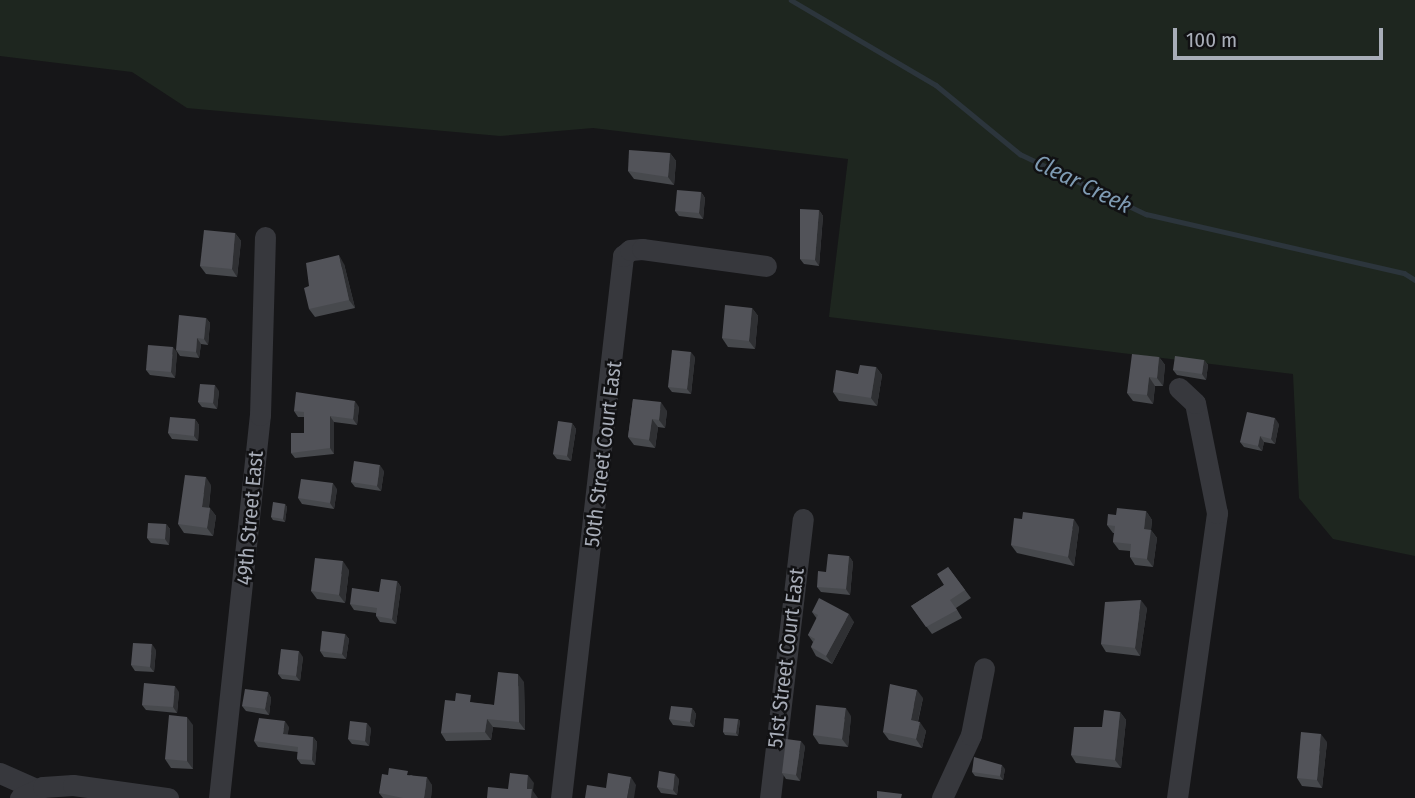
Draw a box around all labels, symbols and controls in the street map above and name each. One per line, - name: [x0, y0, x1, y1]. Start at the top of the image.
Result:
- scale bar: [1177, 14, 1387, 58]
- text: 100 m: [1186, 27, 1237, 53]
- water label: Clear Creek: [1030, 149, 1136, 219]
- street label: 50th Street Court East: [579, 360, 627, 548]
- street label: 49th Street East: [232, 450, 268, 586]
- street label: 51st Street Court East: [762, 567, 810, 749]

